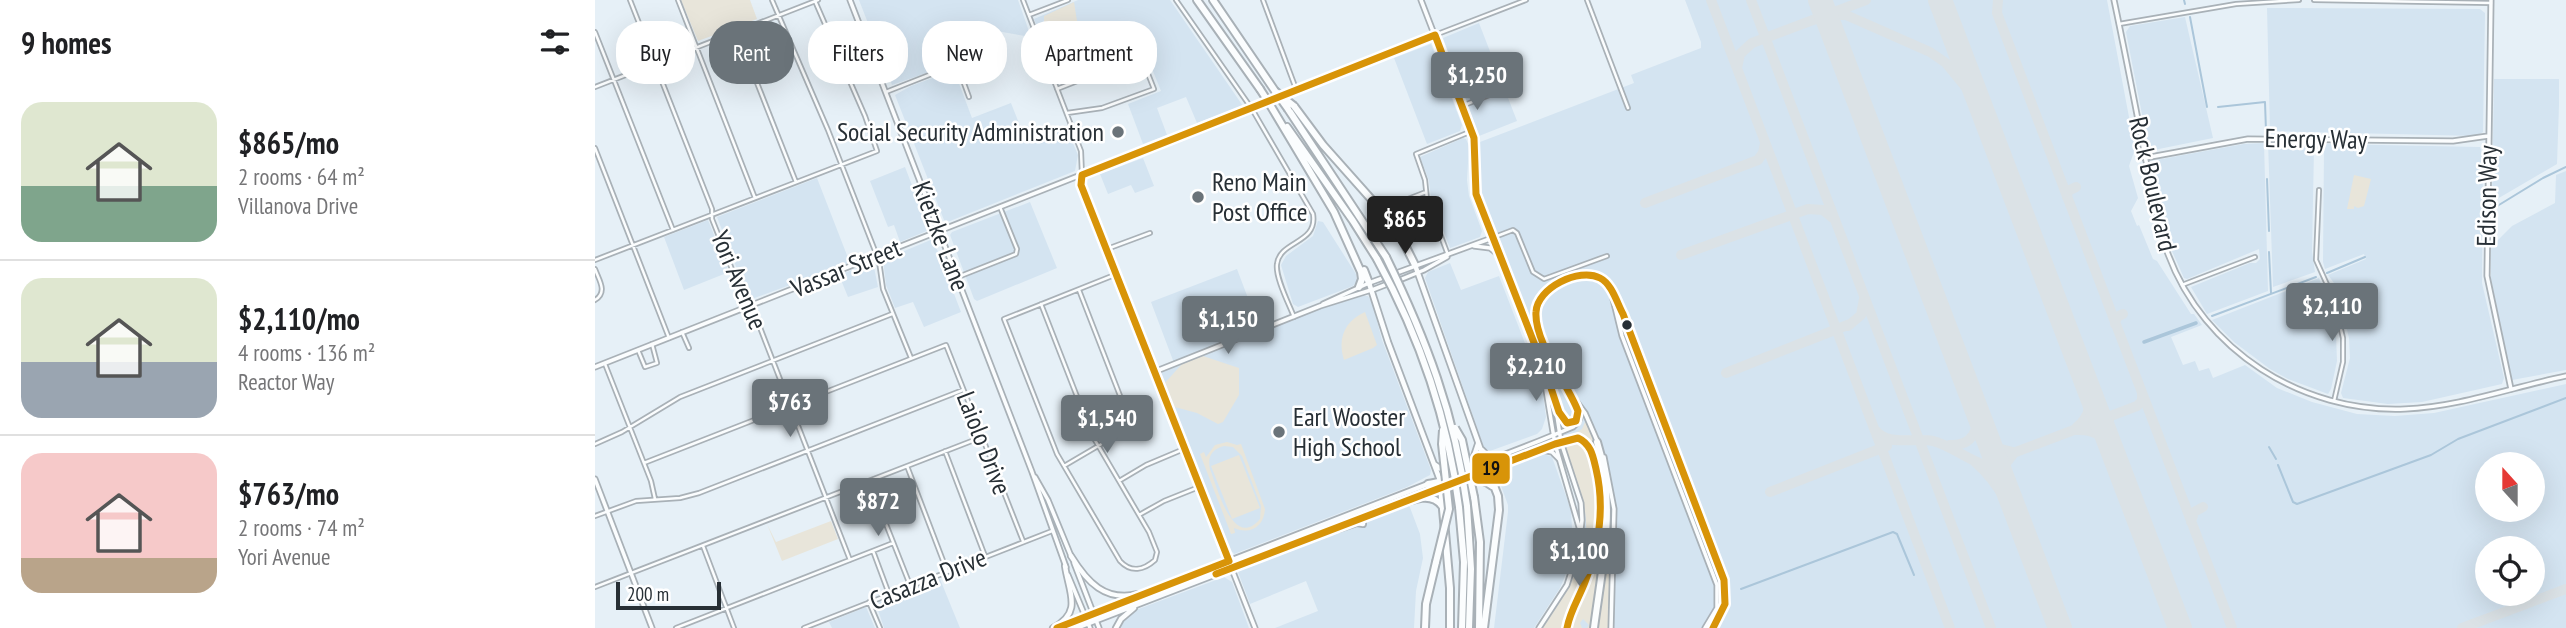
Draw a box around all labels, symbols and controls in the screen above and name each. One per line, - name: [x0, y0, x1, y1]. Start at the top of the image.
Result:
- chip: Buy: [616, 21, 695, 84]
- chip: Rent: [709, 21, 794, 84]
- chip: Filters: [808, 21, 908, 84]
- chip: New: [922, 21, 1007, 84]
- chip: Apartment: [1021, 21, 1157, 84]
- text: 9 homes: [21, 23, 112, 62]
- icon: filters: [536, 23, 574, 61]
- pin: $1,250: [1420, 52, 1534, 112]
- text: $1,250: [1447, 60, 1507, 89]
- street label: Rock Boulevard: [2122, 113, 2185, 254]
- place label: Social Security Administration: [837, 115, 1104, 148]
- street label: Energy Way: [2264, 121, 2368, 156]
- text: $865/mo: [238, 123, 339, 162]
- marker: Social Security Administration: [1110, 124, 1126, 140]
- icon: home: [77, 130, 161, 214]
- street label: Edison Way: [2469, 145, 2504, 247]
- text: 2 rooms · 64 m²: [238, 162, 365, 191]
- place label: Reno Main Post Office: [1212, 165, 1308, 228]
- street label: Kietzke Lane: [905, 176, 977, 295]
- marker: Reno Main Post Office: [1190, 189, 1206, 205]
- text: Villanova Drive: [238, 191, 358, 220]
- pin: $865: [1364, 196, 1446, 256]
- text: $865: [1383, 204, 1427, 233]
- street label: Yori Avenue: [704, 225, 775, 334]
- street label: Vassar Street: [785, 231, 906, 305]
- pin: $2,110: [2275, 284, 2389, 343]
- text: $2,110: [2302, 291, 2362, 320]
- pin: $1,150: [1171, 296, 1285, 356]
- text: $2,110/mo: [238, 299, 360, 338]
- text: $1,150: [1198, 304, 1258, 333]
- icon: home: [77, 306, 161, 390]
- unlabelled marker: [1620, 318, 1634, 332]
- text: 4 rooms · 136 m²: [238, 338, 375, 367]
- pin: $2,210: [1479, 344, 1593, 403]
- text: $2,210: [1506, 351, 1566, 380]
- text: Reactor Way: [238, 367, 334, 396]
- pin: $763: [749, 380, 831, 439]
- text: $763: [768, 387, 812, 416]
- street label: Laiolo Drive: [950, 387, 1019, 499]
- pin: $1,540: [1050, 396, 1164, 455]
- place label: Earl Wooster High School: [1293, 400, 1405, 463]
- text: $1,540: [1077, 403, 1137, 432]
- marker: Earl Wooster High School: [1271, 424, 1287, 440]
- line badge: 19: [1471, 452, 1511, 485]
- north arrow: [2475, 452, 2545, 522]
- map controls: [2475, 452, 2545, 606]
- text: 19: [1482, 456, 1500, 480]
- text: $763/mo: [238, 474, 339, 513]
- pin: $872: [837, 478, 919, 538]
- icon: home: [77, 481, 161, 565]
- text: $872: [856, 486, 900, 515]
- text: 2 rooms · 74 m²: [238, 513, 365, 542]
- pin: $1,100: [1522, 528, 1636, 588]
- text: $1,100: [1549, 536, 1609, 565]
- button: locate: [2475, 536, 2545, 606]
- street label: Casazza Drive: [865, 540, 991, 617]
- text: Yori Avenue: [238, 542, 330, 571]
- scale bar: [616, 579, 721, 611]
- text: 200 m: [627, 582, 669, 606]

